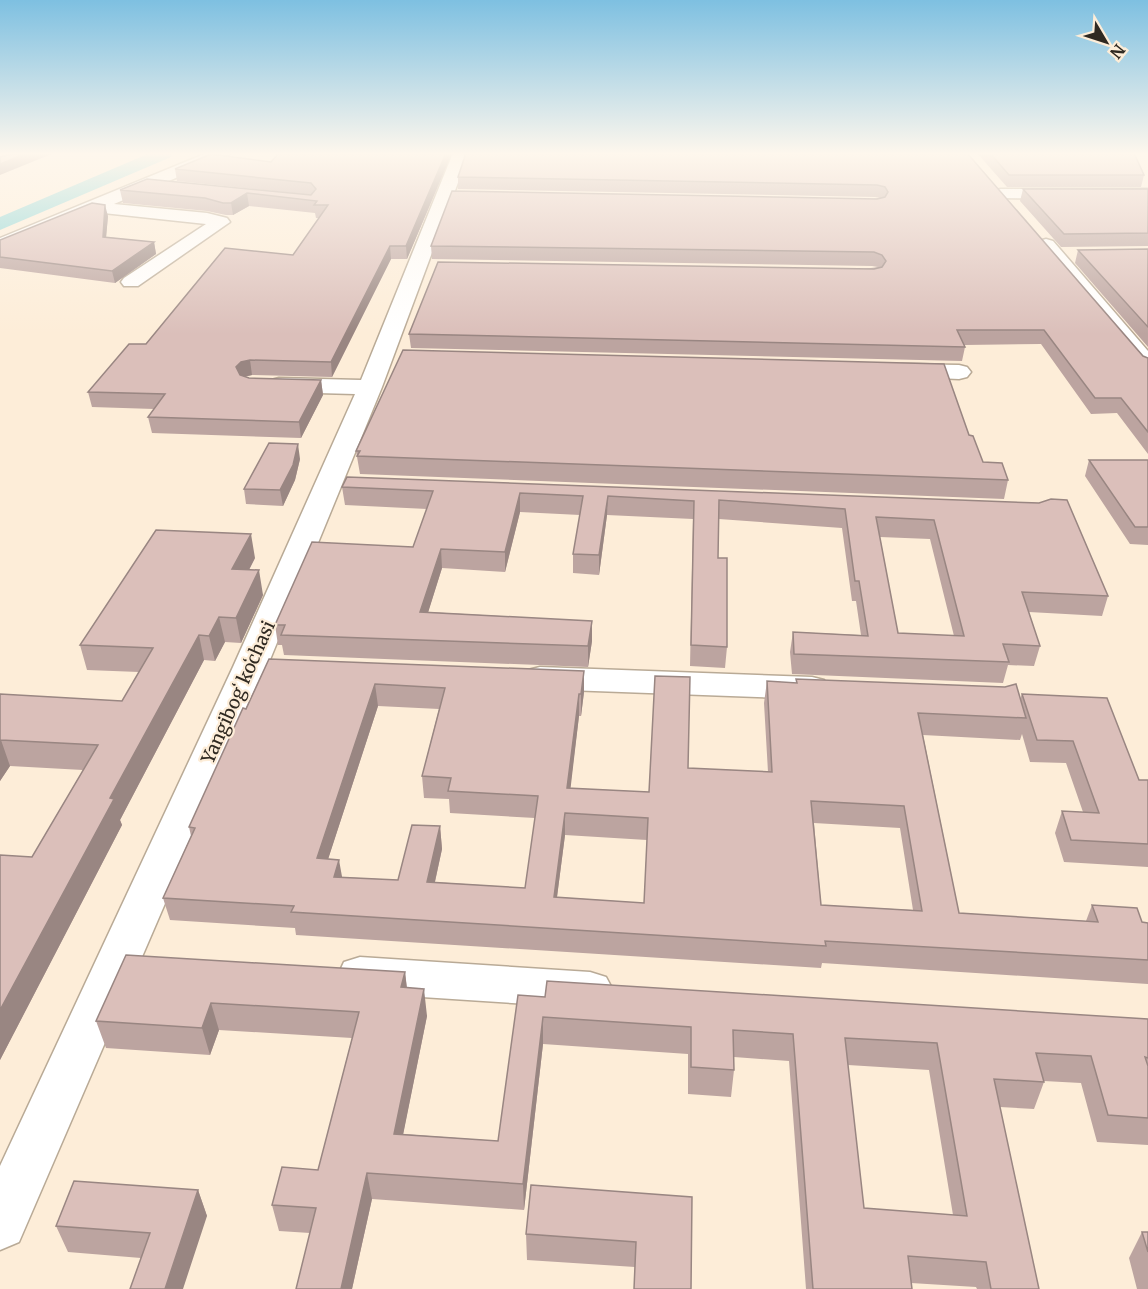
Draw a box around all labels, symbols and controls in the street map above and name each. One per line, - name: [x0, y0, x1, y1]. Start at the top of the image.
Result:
- north arrow: [1076, 12, 1136, 72]
- text: N: [1106, 40, 1129, 63]
- street label: Yangibogʻ koʻchasi: [196, 617, 280, 768]

